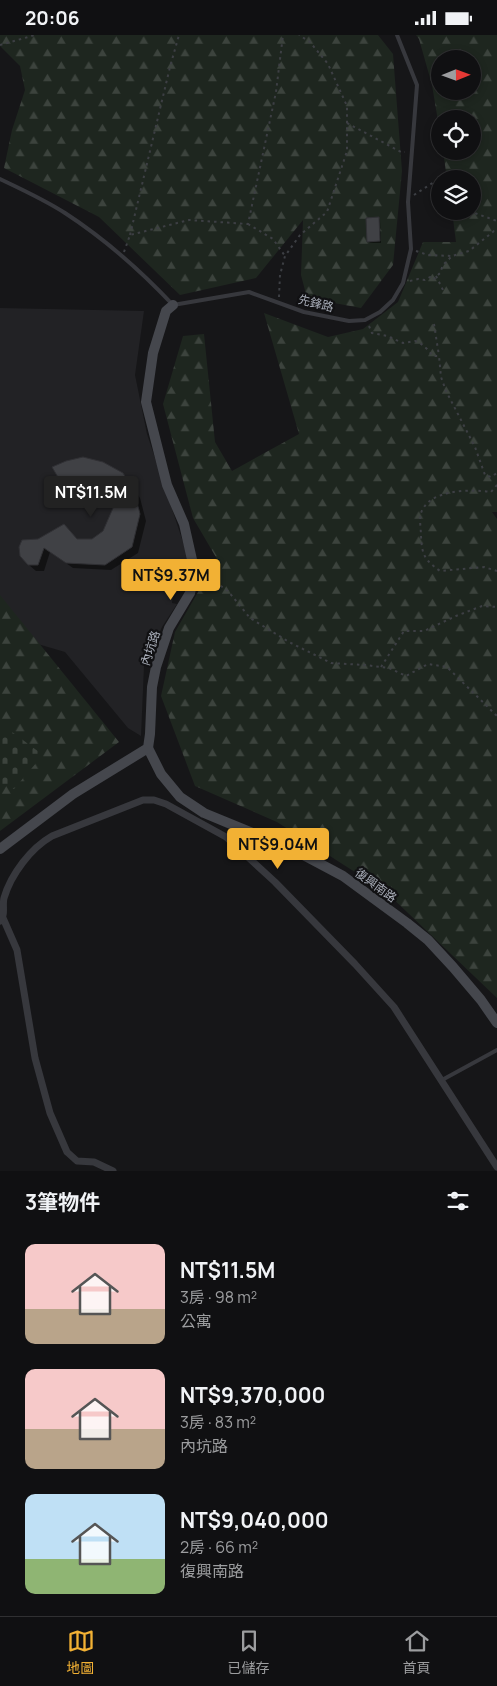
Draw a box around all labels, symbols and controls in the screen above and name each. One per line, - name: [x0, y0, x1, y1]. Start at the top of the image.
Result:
- text: 20:06: [25, 5, 80, 31]
- north arrow: [431, 50, 481, 100]
- map controls: [431, 50, 481, 220]
- button: locate: [431, 110, 481, 160]
- button: layers: [431, 170, 481, 220]
- street label: 先鋒路: [296, 290, 336, 316]
- pin: NT$11.5M: [39, 475, 143, 518]
- text: NT$11.5M: [55, 481, 127, 503]
- pin: NT$9.37M: [119, 559, 223, 601]
- text: NT$9.37M: [132, 564, 210, 586]
- street label: 內坑路: [136, 628, 164, 668]
- pin: NT$9.04M: [226, 827, 330, 870]
- text: NT$9.04M: [238, 833, 318, 855]
- street label: 復興南路: [352, 864, 400, 906]
- icon: filters: [444, 1187, 472, 1215]
- text: 3筆物件: [25, 1188, 100, 1216]
- text: NT$11.5M: [180, 1256, 275, 1284]
- icon: home: [65, 1264, 125, 1324]
- text: 3房 · 98 m²: [180, 1286, 257, 1308]
- text: 公寓: [180, 1310, 212, 1332]
- text: NT$9,370,000: [180, 1381, 325, 1409]
- icon: home: [65, 1389, 125, 1449]
- text: 3房 · 83 m²: [180, 1411, 256, 1433]
- text: 內坑路: [180, 1435, 228, 1457]
- text: NT$9,040,000: [180, 1506, 329, 1534]
- icon: home: [65, 1514, 125, 1574]
- text: 2房 · 66 m²: [180, 1536, 258, 1558]
- text: 復興南路: [180, 1560, 244, 1582]
- tab: 地圖: [67, 1627, 95, 1677]
- tab: 已儲存: [228, 1627, 270, 1677]
- tab: 首頁: [403, 1627, 431, 1677]

